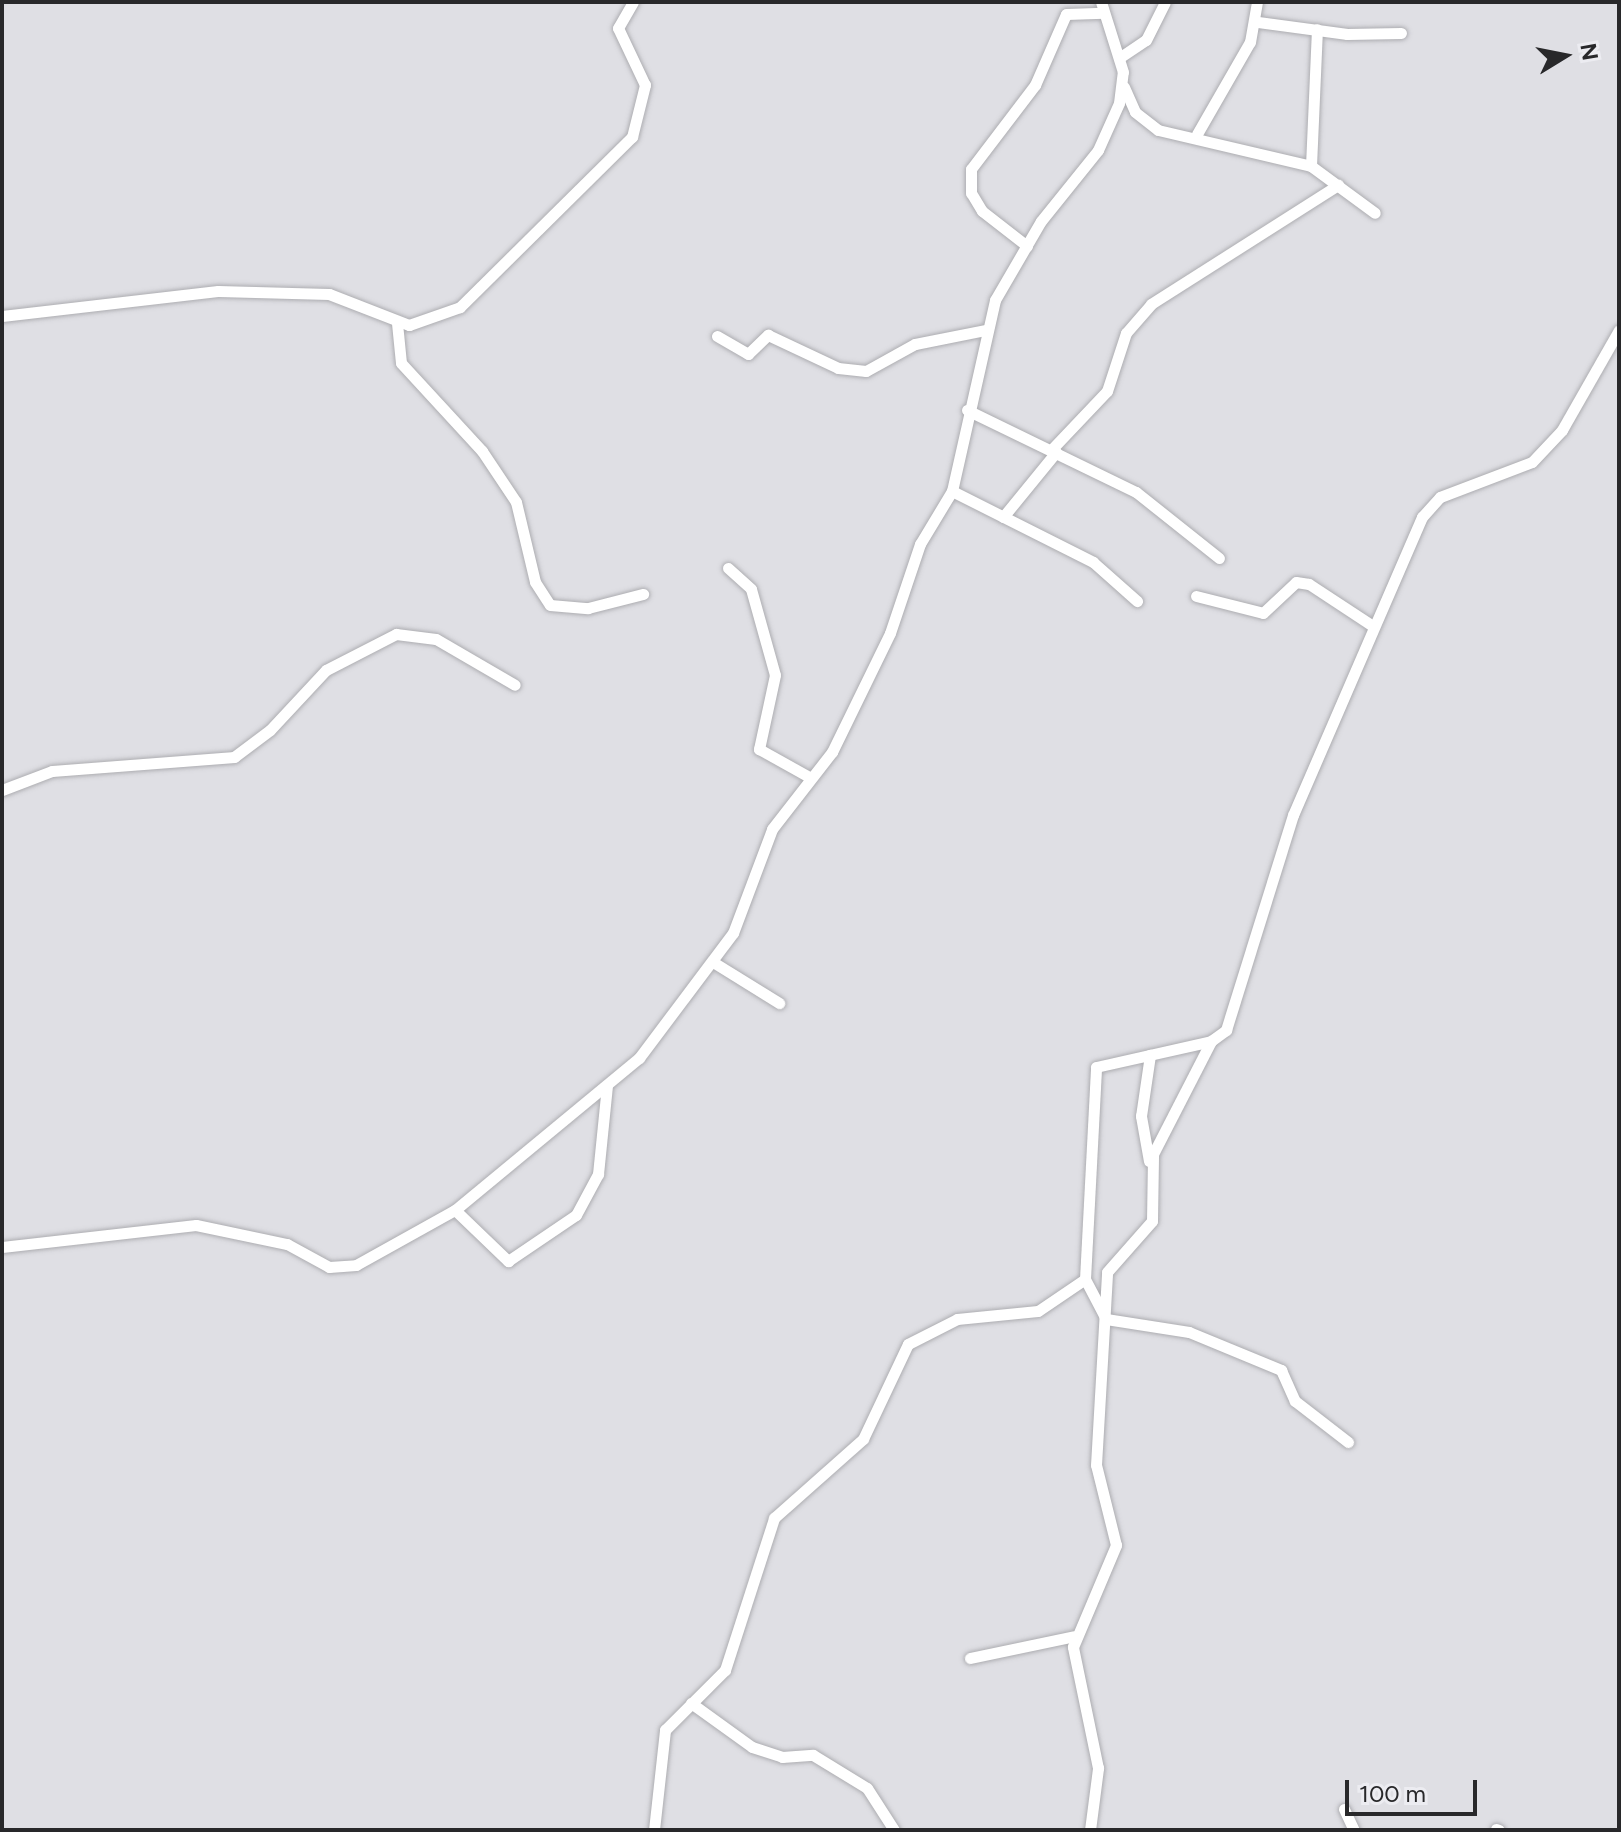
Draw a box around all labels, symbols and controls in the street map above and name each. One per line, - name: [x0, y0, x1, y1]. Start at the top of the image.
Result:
- north arrow: [1525, 16, 1605, 96]
- text: N: [1574, 41, 1604, 62]
- scale bar: [1349, 1764, 1481, 1814]
- text: 100 m: [1359, 1779, 1426, 1808]

